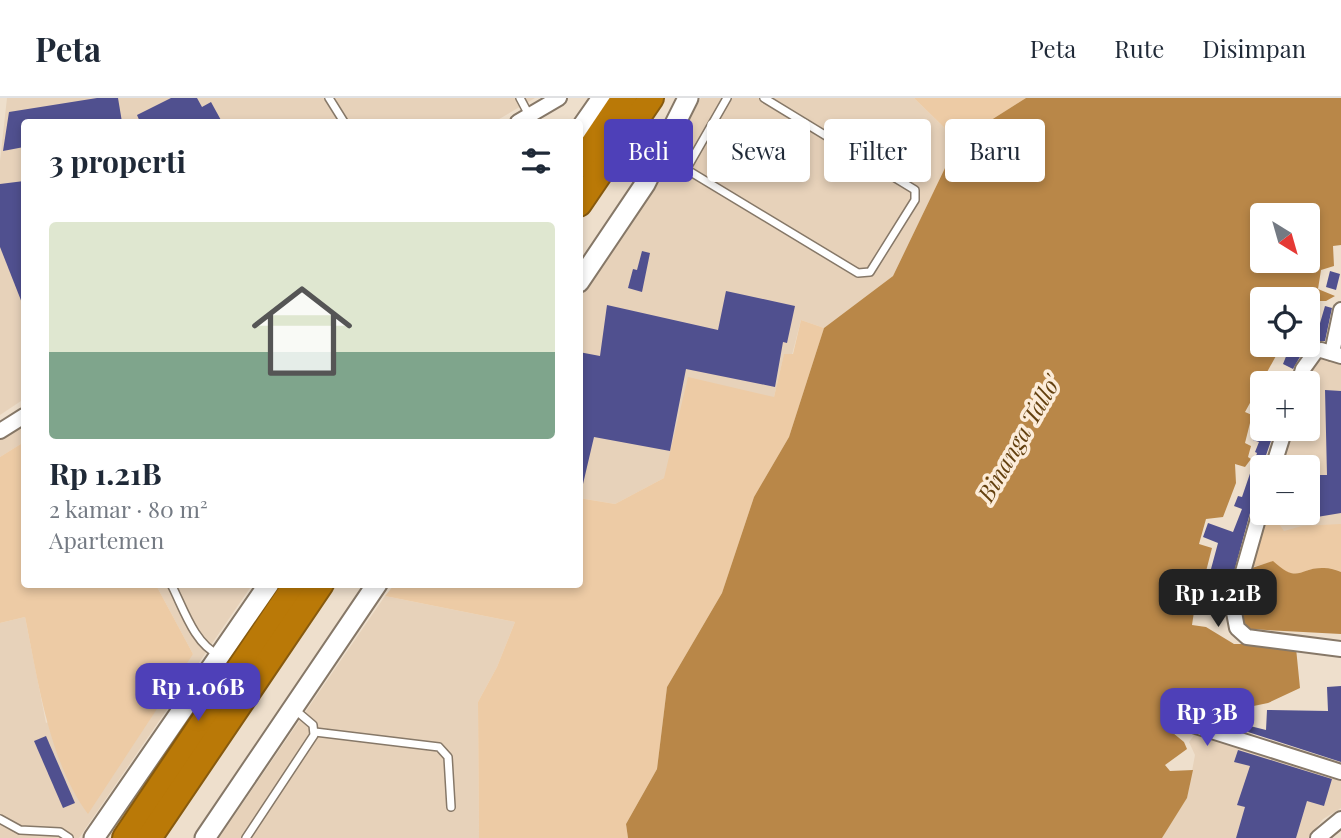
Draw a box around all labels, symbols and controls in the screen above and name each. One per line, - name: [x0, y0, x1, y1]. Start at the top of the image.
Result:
- text: Peta: [35, 26, 101, 70]
- text: Peta: [1030, 32, 1076, 64]
- text: Rute: [1114, 32, 1164, 64]
- text: Disimpan: [1202, 32, 1306, 64]
- chip: Beli: [604, 119, 693, 182]
- chip: Sewa: [707, 119, 810, 182]
- chip: Filter: [824, 119, 931, 182]
- chip: Baru: [945, 119, 1045, 182]
- text: 3 properti: [49, 141, 186, 181]
- icon: filters: [517, 142, 555, 180]
- north arrow: [1250, 203, 1320, 273]
- map controls: [1250, 203, 1320, 525]
- icon: home: [239, 268, 365, 394]
- button: locate: [1250, 287, 1320, 357]
- water label: Binanga Tallo': [969, 368, 1068, 508]
- button: +: [1250, 371, 1320, 441]
- text: Rp 1.21B: [49, 453, 162, 493]
- button: −: [1250, 455, 1320, 525]
- text: 2 kamar · 80 m²: [49, 493, 208, 524]
- text: Apartemen: [49, 524, 164, 555]
- pin: Rp 1.21B: [1146, 570, 1290, 629]
- text: Rp 1.21B: [1175, 576, 1261, 607]
- pin: Rp 1.06B: [126, 664, 270, 723]
- text: Rp 1.06B: [151, 670, 245, 701]
- pin: Rp 3B: [1158, 688, 1256, 748]
- text: Rp 3B: [1176, 695, 1238, 726]

